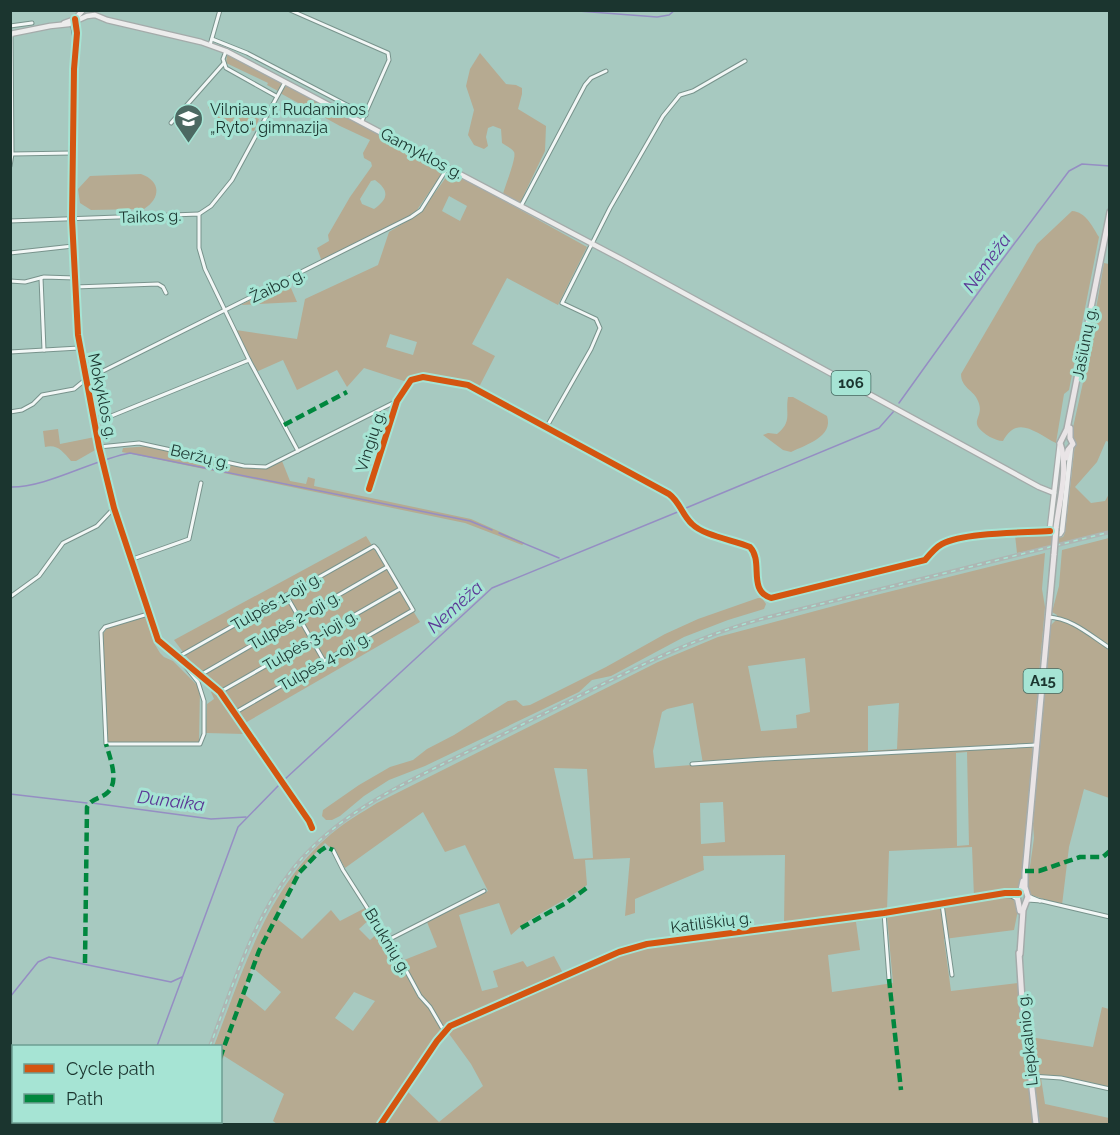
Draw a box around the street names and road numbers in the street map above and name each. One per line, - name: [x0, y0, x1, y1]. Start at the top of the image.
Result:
- street label: Gamyklos g.: [377, 124, 466, 183]
- street label: Taikos g.: [118, 206, 182, 227]
- street label: Žaibo g.: [246, 263, 308, 307]
- street label: Jašiūnų g.: [1068, 306, 1101, 381]
- street label: Mokyklos g.: [84, 351, 121, 441]
- road number: 106: [832, 371, 870, 395]
- street label: Vingių g.: [352, 408, 389, 474]
- street label: Beržų g.: [168, 440, 231, 472]
- street label: Tulpės 1-oji g.: [228, 568, 324, 635]
- street label: Tulpės 2-oji g.: [245, 587, 343, 654]
- street label: Tulpės 3-ioji g.: [260, 606, 361, 675]
- street label: Tulpės 4-oji g.: [275, 628, 373, 695]
- road number: A15: [1024, 669, 1062, 693]
- street label: Bruknių g.: [360, 905, 415, 978]
- street label: Katiliškių g.: [669, 908, 753, 937]
- street label: Liepkalnio g.: [1013, 993, 1042, 1087]

